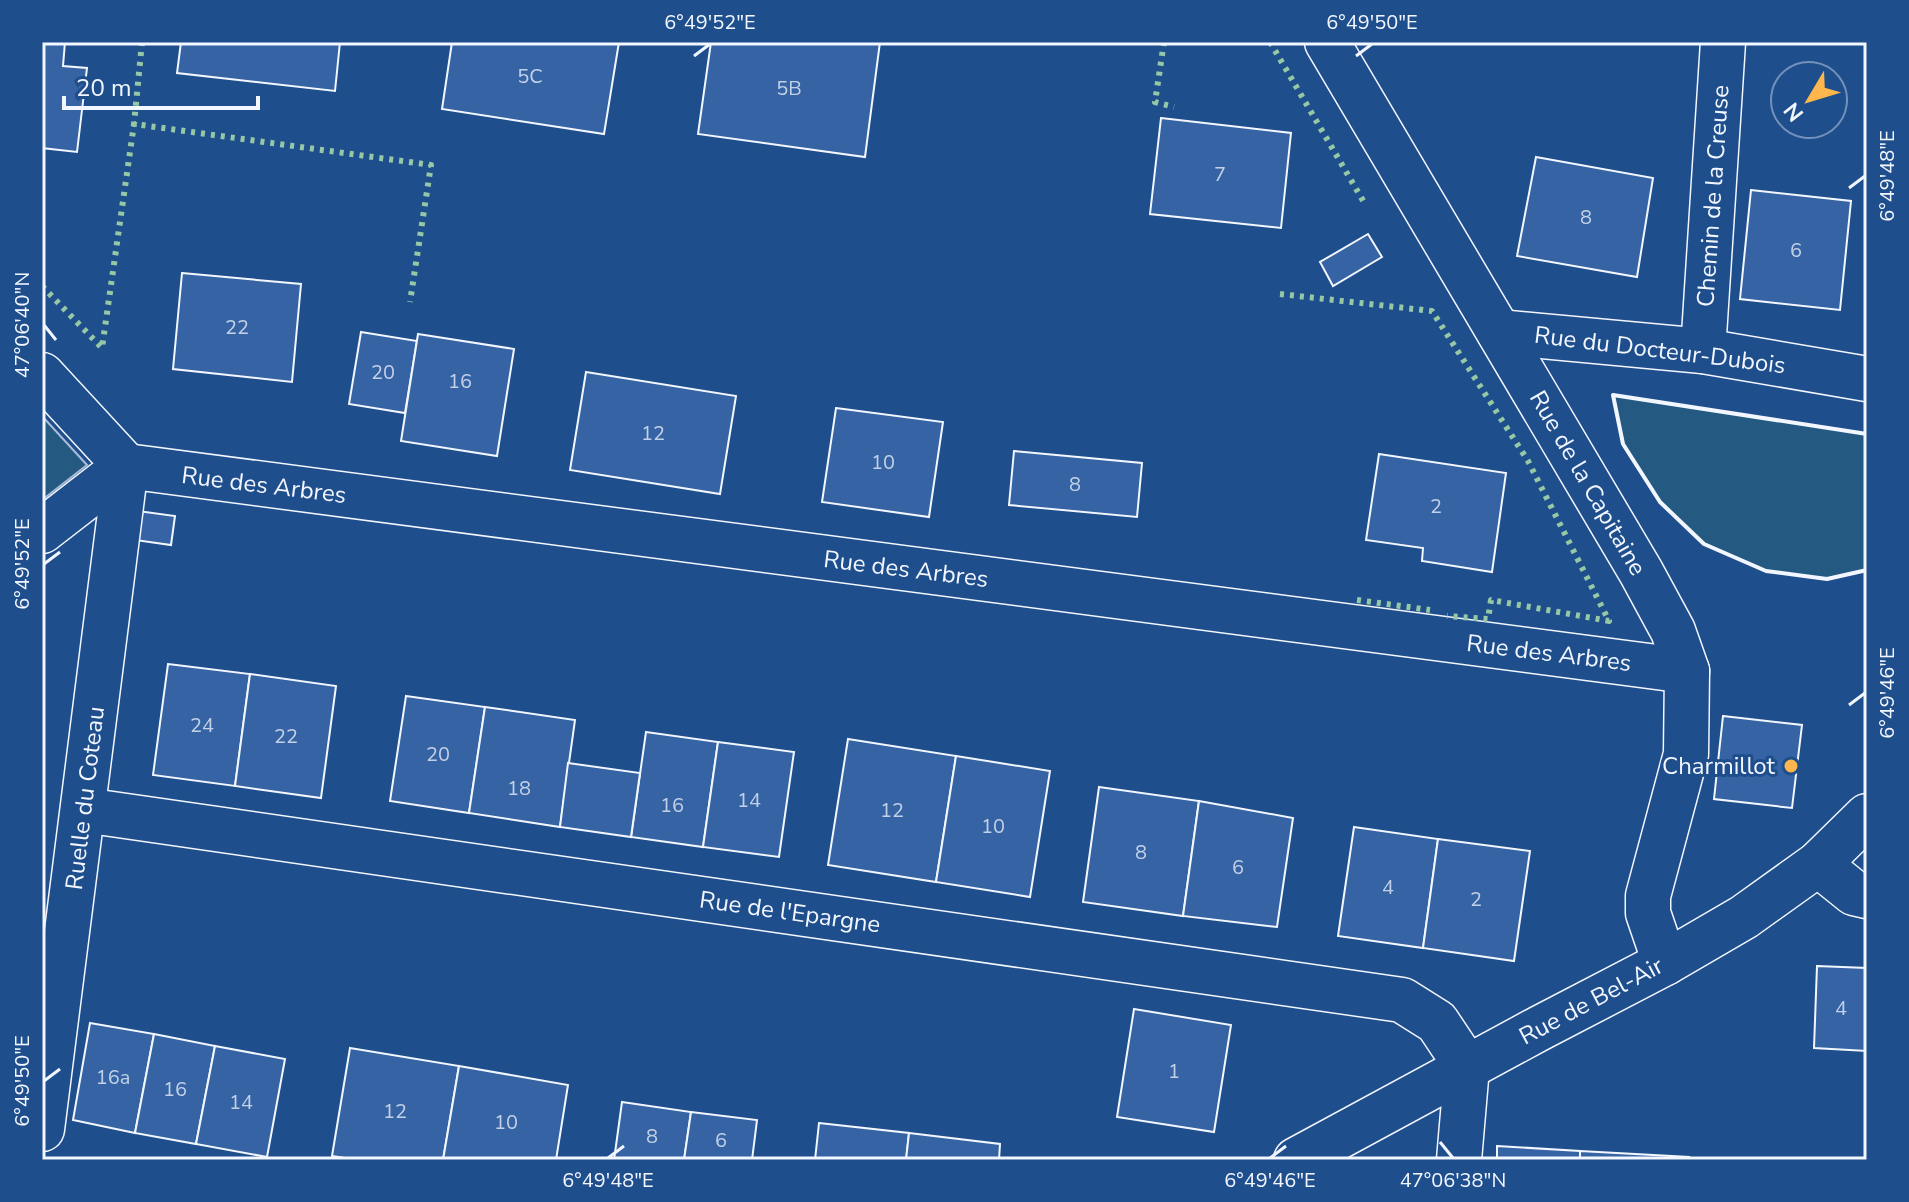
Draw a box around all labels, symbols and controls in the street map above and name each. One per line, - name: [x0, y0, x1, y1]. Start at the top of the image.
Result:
- text: 6°49'52"E: [664, 9, 756, 36]
- text: 6°49'50"E: [1326, 9, 1418, 36]
- scale bar: [64, 60, 258, 110]
- north arrow: [1769, 60, 1849, 140]
- house number: 5C: [517, 63, 543, 90]
- text: 20 m: [76, 72, 132, 104]
- house number: 5B: [776, 75, 802, 102]
- street label: Chemin de la Creuse: [1689, 84, 1737, 308]
- text: N: [1777, 96, 1811, 127]
- text: 6°49'48"E: [1874, 130, 1901, 222]
- house number: 7: [1214, 161, 1226, 188]
- house number: 8: [1580, 204, 1592, 231]
- house number: 6: [1790, 237, 1802, 264]
- text: 47°06'40"N: [9, 272, 36, 378]
- house number: 22: [225, 314, 249, 341]
- street label: Rue du Docteur-Dubois: [1533, 319, 1787, 381]
- house number: 20: [371, 359, 395, 386]
- house number: 16: [448, 368, 472, 395]
- street label: Rue de la Capitaine: [1522, 385, 1654, 581]
- house number: 12: [641, 420, 665, 447]
- house number: 10: [871, 449, 895, 476]
- street label: Rue des Arbres: [180, 459, 348, 511]
- house number: 8: [1069, 471, 1081, 498]
- house number: 2: [1430, 493, 1442, 520]
- text: 6°49'52"E: [9, 518, 36, 610]
- street label: Rue des Arbres: [822, 543, 990, 595]
- street label: Rue des Arbres: [1465, 627, 1633, 679]
- text: 6°49'46"E: [1874, 647, 1901, 739]
- street label: Ruelle du Coteau: [58, 704, 112, 892]
- house number: 24: [190, 712, 214, 739]
- house number: 22: [274, 723, 298, 750]
- house number: 20: [426, 741, 450, 768]
- place label: Charmillot: [1662, 750, 1776, 782]
- marker: Charmillot: [1782, 757, 1800, 775]
- house number: 18: [507, 775, 531, 802]
- house number: 14: [737, 787, 761, 814]
- house number: 16: [660, 792, 684, 819]
- house number: 12: [880, 797, 904, 824]
- house number: 10: [981, 813, 1005, 840]
- house number: 8: [1135, 839, 1147, 866]
- house number: 6: [1232, 854, 1244, 881]
- house number: 4: [1382, 874, 1394, 901]
- street label: Rue de l'Epargne: [697, 883, 883, 941]
- house number: 2: [1470, 886, 1482, 913]
- street label: Rue de Bel-Air: [1513, 949, 1669, 1052]
- house number: 4: [1835, 995, 1847, 1022]
- text: 6°49'50"E: [9, 1035, 36, 1127]
- house number: 1: [1168, 1058, 1180, 1085]
- house number: 16a: [96, 1064, 130, 1091]
- house number: 16: [163, 1076, 187, 1103]
- house number: 14: [229, 1089, 253, 1116]
- house number: 12: [383, 1098, 407, 1125]
- house number: 10: [494, 1109, 518, 1136]
- house number: 8: [646, 1123, 658, 1150]
- house number: 6: [715, 1127, 727, 1154]
- text: 6°49'48"E: [562, 1167, 654, 1194]
- text: 6°49'46"E: [1224, 1167, 1316, 1194]
- text: 47°06'38"N: [1400, 1167, 1506, 1194]

